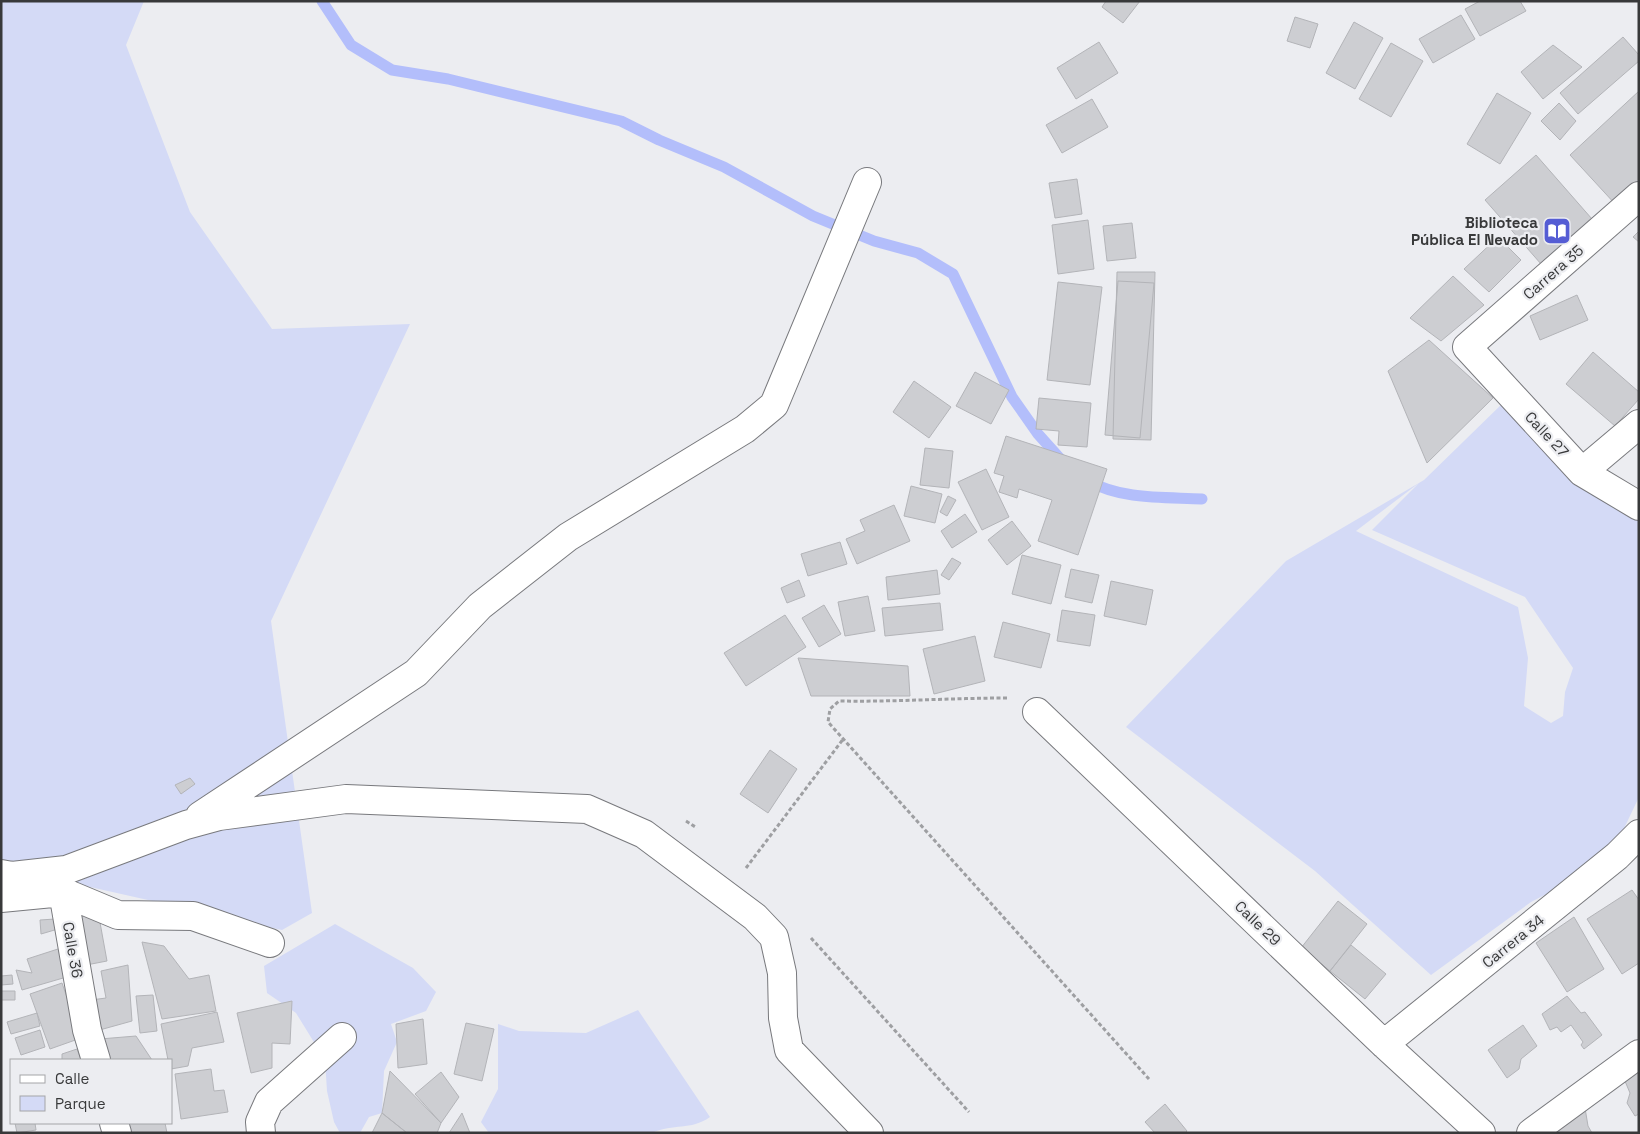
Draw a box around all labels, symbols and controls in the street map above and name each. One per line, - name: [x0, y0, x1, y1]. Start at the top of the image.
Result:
- place label: Biblioteca Pública El Nevado: [1411, 213, 1538, 249]
- library icon: Biblioteca Pública El Nevado: [1542, 216, 1572, 246]
- street label: Carrera 35: [1519, 241, 1587, 303]
- street label: Calle 27: [1521, 407, 1573, 461]
- street label: Calle 29: [1231, 897, 1285, 949]
- street label: Carrera 34: [1478, 910, 1548, 972]
- street label: Calle 36: [59, 920, 87, 980]
- legend: [10, 1059, 172, 1124]
- text: Calle: [55, 1069, 90, 1088]
- text: Parque: [55, 1094, 106, 1113]

